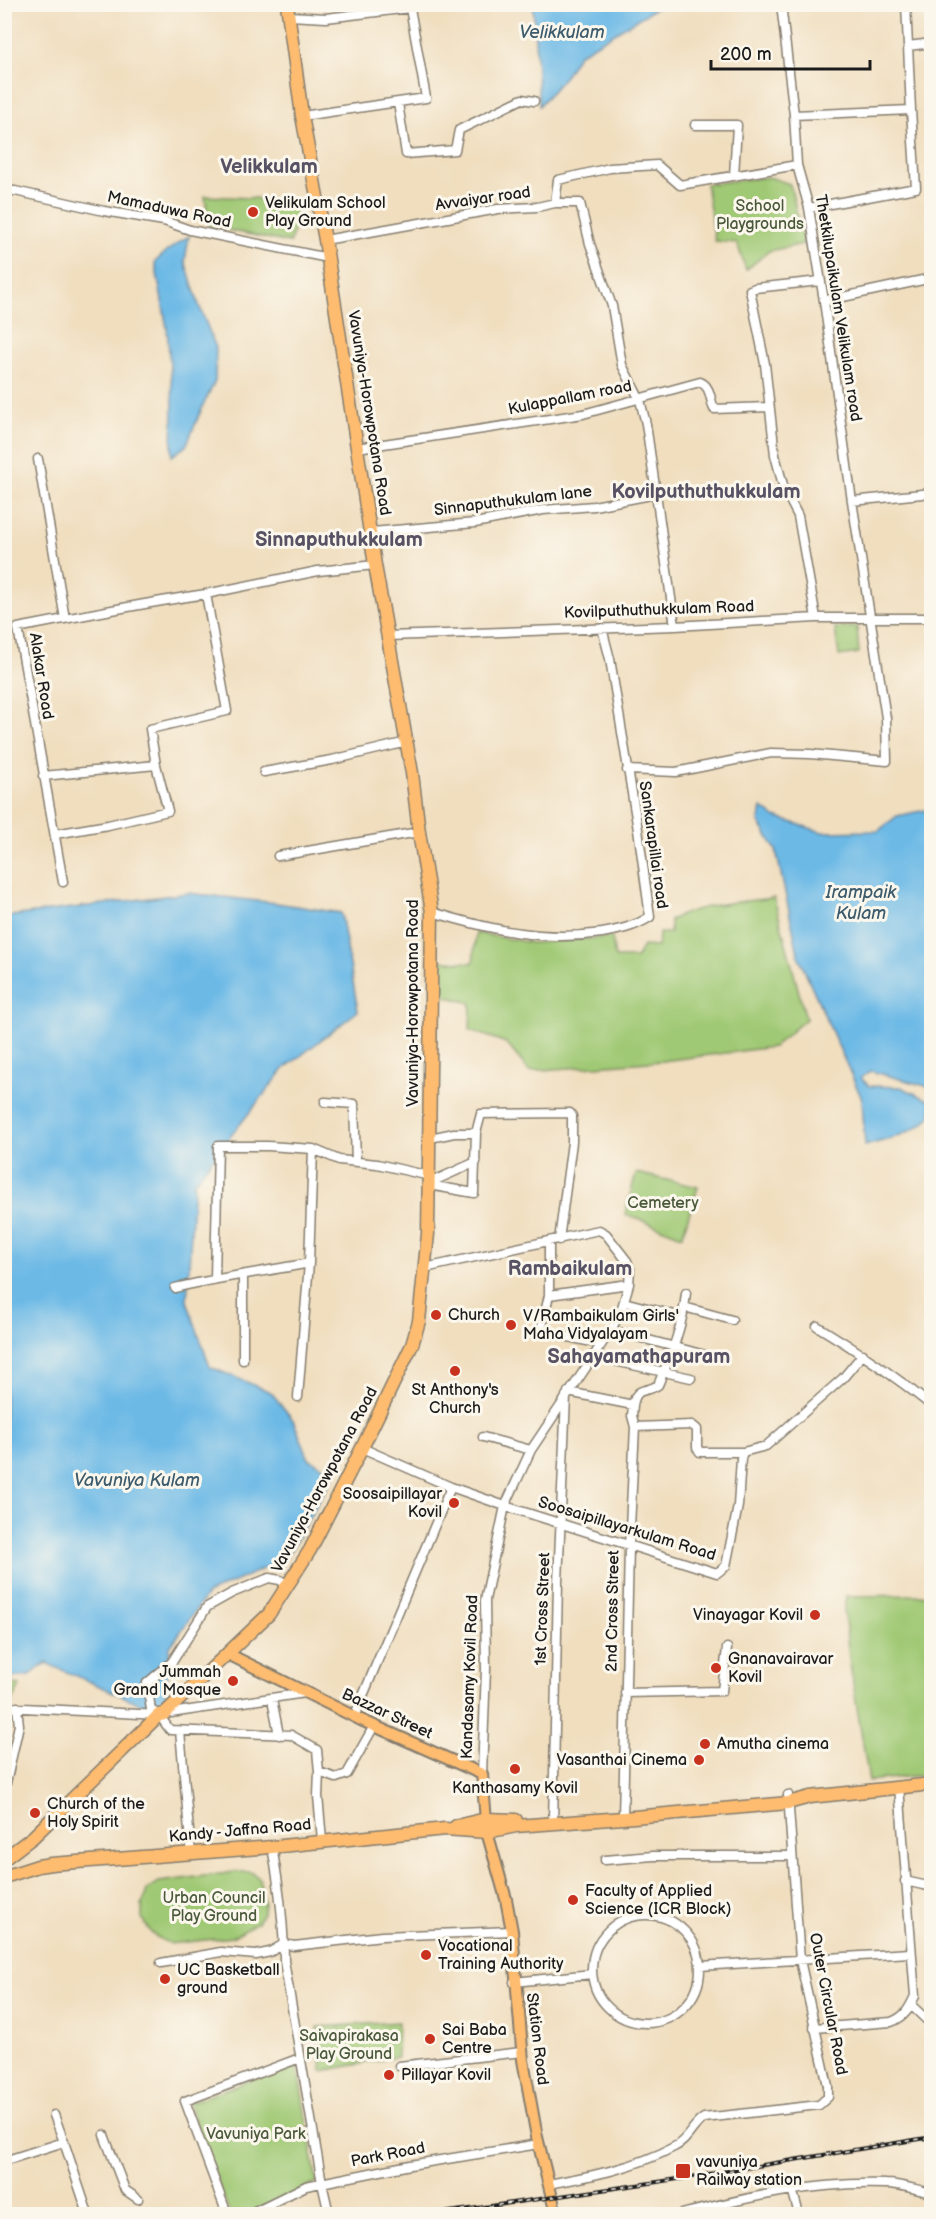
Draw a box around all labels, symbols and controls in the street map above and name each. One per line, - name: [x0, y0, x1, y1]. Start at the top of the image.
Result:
- water label: Velikkulam: [519, 22, 605, 43]
- scale bar: [711, 33, 870, 71]
- text: 200 m: [720, 44, 772, 65]
- district label: Velikkulam: [220, 155, 318, 179]
- street label: Avvaiyar road: [434, 183, 532, 215]
- street label: Mamaduwa Road: [105, 188, 233, 232]
- street label: Thetkilupaikulam Velikulam road: [811, 193, 865, 423]
- place label: Velikulam School Play Ground: [265, 194, 386, 231]
- park label: School Playgrounds: [716, 197, 804, 234]
- marker: Velikulam School Play Ground: [246, 205, 260, 219]
- street label: Vavuniya-Horowpotana Road: [343, 309, 395, 517]
- street label: Kulappallam road: [507, 377, 633, 419]
- district label: Kovilputhuthukkulam: [612, 480, 800, 504]
- street label: Sinnaputhukulam lane: [433, 482, 594, 520]
- district label: Sinnaputhukkulam: [255, 528, 423, 552]
- street label: Kovilputhuthukkulam Road: [563, 597, 755, 623]
- street label: Alakar Road: [25, 631, 57, 721]
- street label: Sankarapillai road: [635, 780, 671, 910]
- water label: Irampaik Kulam: [825, 882, 897, 924]
- street label: Vavuniya-Horowpotana Road: [404, 899, 423, 1107]
- park label: Cemetery: [627, 1194, 699, 1213]
- district label: Rambaikulam: [508, 1257, 632, 1281]
- place label: Church: [448, 1306, 500, 1325]
- place label: V/Rambaikulam Girls' Maha Vidyalayam: [523, 1307, 679, 1344]
- marker: Church: [429, 1308, 443, 1322]
- marker: V/Rambaikulam Girls' Maha Vidyalayam: [504, 1318, 518, 1332]
- district label: Sahayamathapuram: [548, 1345, 730, 1369]
- marker: St Anthony's Church: [448, 1364, 462, 1378]
- place label: St Anthony's Church: [411, 1381, 499, 1418]
- street label: Vavuniya-Horowpotana Road: [268, 1384, 382, 1576]
- water label: Vavuniya Kulam: [74, 1470, 200, 1491]
- place label: Soosaipillayar Kovil: [343, 1485, 442, 1522]
- street label: Soosaipillayarkulam Road: [536, 1493, 718, 1565]
- marker: Soosaipillayar Kovil: [447, 1496, 461, 1510]
- street label: 2nd Cross Street: [602, 1550, 624, 1672]
- street label: 1st Cross Street: [532, 1552, 554, 1666]
- street label: Kandasamy Kovil Road: [458, 1595, 482, 1759]
- place label: Vinayagar Kovil: [693, 1606, 803, 1625]
- marker: Vinayagar Kovil: [808, 1608, 822, 1622]
- place label: Gnanavairavar Kovil: [728, 1650, 834, 1687]
- marker: Gnanavairavar Kovil: [709, 1661, 723, 1675]
- place label: Jummah Grand Mosque: [113, 1663, 222, 1700]
- marker: Jummah Grand Mosque: [226, 1674, 240, 1688]
- street label: Bazzar Street: [339, 1685, 435, 1743]
- place label: Amutha cinema: [717, 1735, 829, 1754]
- marker: Amutha cinema: [698, 1737, 712, 1751]
- place label: Vasanthai Cinema: [557, 1751, 687, 1770]
- marker: Vasanthai Cinema: [692, 1753, 706, 1767]
- marker: Kanthasamy Kovil: [508, 1762, 522, 1776]
- place label: Kanthasamy Kovil: [452, 1779, 578, 1798]
- place label: Church of the Holy Spirit: [47, 1795, 145, 1832]
- marker: Church of the Holy Spirit: [28, 1806, 42, 1820]
- street label: Kandy - Jaffna Road: [168, 1815, 312, 1847]
- place label: Faculty of Applied Science (ICR Block): [585, 1882, 731, 1919]
- park label: Urban Council Play Ground: [163, 1889, 265, 1926]
- marker: Faculty of Applied Science (ICR Block): [566, 1893, 580, 1907]
- street label: Outer Circular Road: [805, 1931, 851, 2077]
- place label: Vocational Training Authority: [438, 1937, 564, 1974]
- marker: Vocational Training Authority: [419, 1948, 433, 1962]
- place label: UC Basketball ground: [177, 1961, 280, 1998]
- marker: UC Basketball ground: [158, 1972, 172, 1986]
- street label: Station Road: [522, 1992, 552, 2086]
- place label: Sai Baba Centre: [442, 2021, 507, 2058]
- park label: Saivapirakasa Play Ground: [299, 2027, 399, 2064]
- marker: Sai Baba Centre: [423, 2032, 437, 2046]
- place label: Pillayar Kovil: [401, 2066, 491, 2085]
- marker: Pillayar Kovil: [382, 2068, 396, 2082]
- park label: Vavuniya Park: [206, 2125, 306, 2144]
- street label: Park Road: [349, 2139, 427, 2171]
- place label: vavuniya Railway station: [695, 2153, 802, 2190]
- marker: vavuniya Railway station: [674, 2162, 692, 2180]

